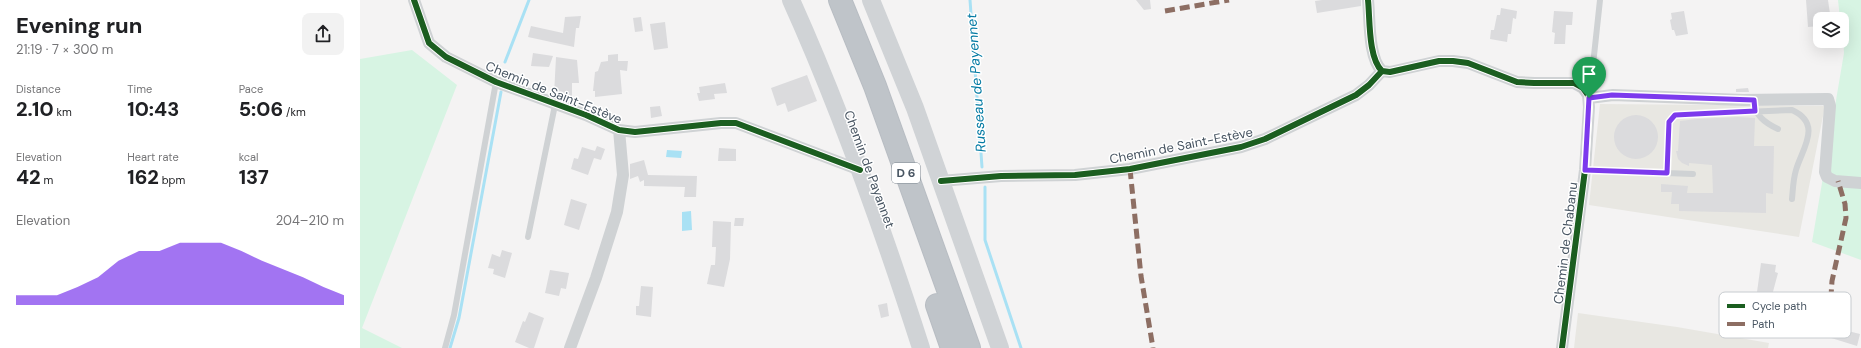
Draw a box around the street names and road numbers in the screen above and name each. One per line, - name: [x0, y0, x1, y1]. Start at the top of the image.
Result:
- street label: Chemin de Saint-Estève: [483, 57, 625, 128]
- street label: Chemin de Payannet: [840, 108, 899, 230]
- street label: Chemin de Saint-Estève: [1108, 123, 1254, 168]
- road number: D 6: [892, 163, 920, 183]
- street label: Chemin de Chabanu: [1550, 181, 1581, 305]

